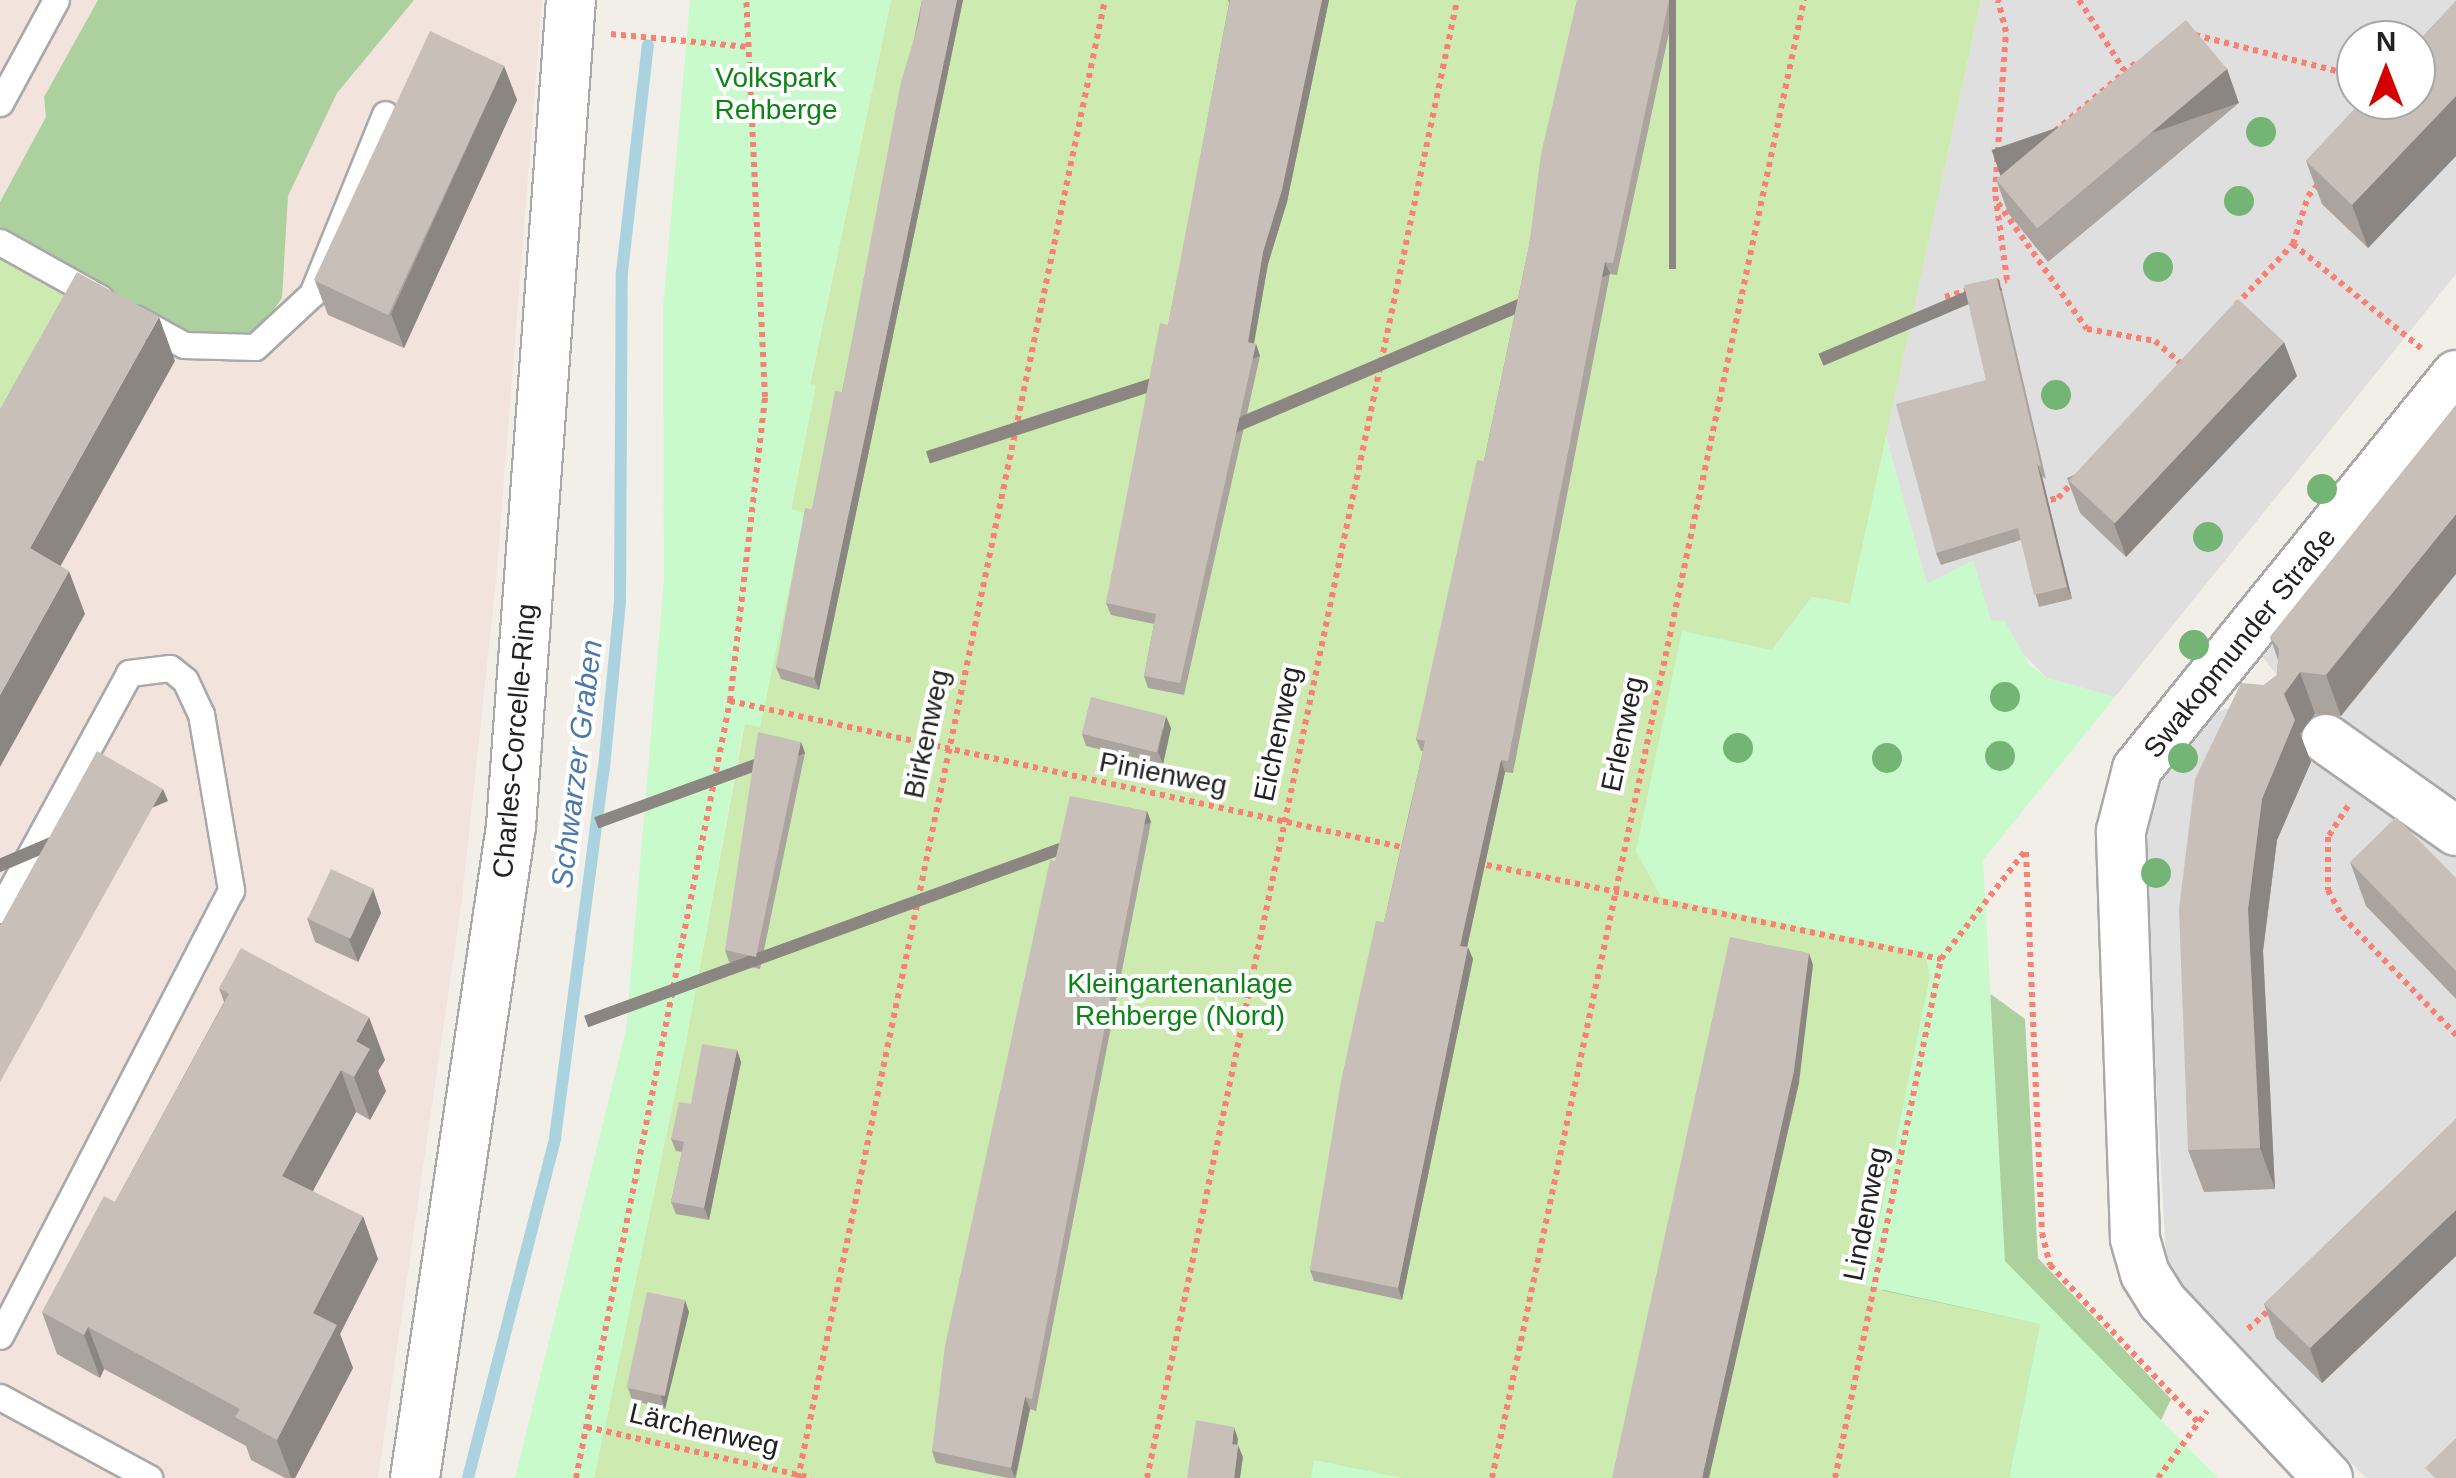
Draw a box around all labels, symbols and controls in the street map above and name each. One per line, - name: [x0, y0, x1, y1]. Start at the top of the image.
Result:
- north arrow: [2336, 20, 2436, 120]
- text: N: [2376, 26, 2396, 57]
- park label: Volkspark Rehberge: [715, 61, 837, 127]
- street label: Swakopmunder Straße: [2137, 521, 2343, 765]
- street label: Charles-Corcelle-Ring: [486, 602, 544, 880]
- water label: Schwarzer Graben: [544, 638, 610, 890]
- street label: Eichenweg: [1247, 664, 1309, 804]
- street label: Birkenweg: [897, 667, 957, 801]
- street label: Erlenweg: [1594, 673, 1652, 795]
- street label: Pinienweg: [1096, 745, 1230, 803]
- park label: Kleingartenanlage Rehberge (Nord): [1067, 967, 1293, 1033]
- street label: Lindenweg: [1837, 1144, 1895, 1284]
- street label: Lärchenweg: [626, 1396, 782, 1464]

